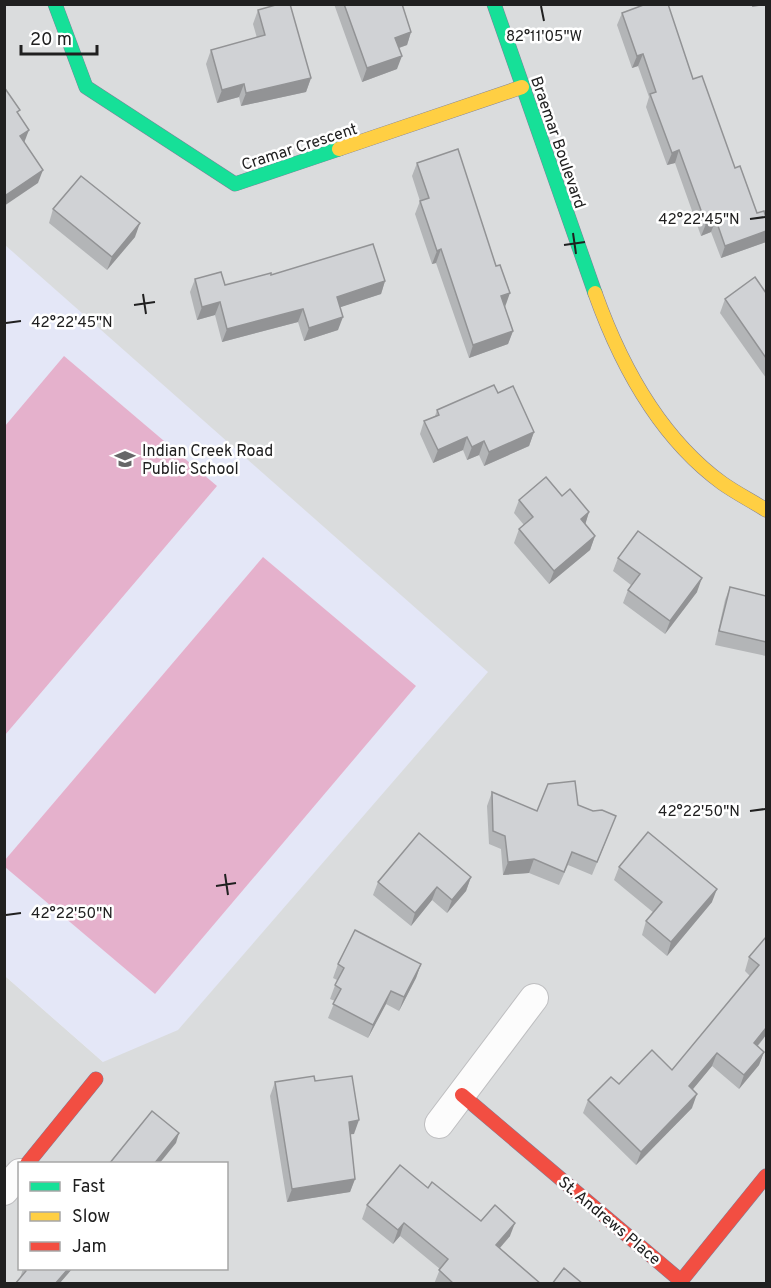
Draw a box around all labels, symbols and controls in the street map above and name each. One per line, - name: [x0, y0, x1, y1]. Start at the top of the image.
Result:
- scale bar: [21, 18, 98, 56]
- text: 82°11'05"W: [506, 28, 582, 47]
- text: 20 m: [30, 29, 72, 52]
- street label: Braemar Boulevard: [525, 74, 589, 211]
- street label: Cramar Crescent: [239, 120, 360, 176]
- text: 42°22'45"N: [658, 211, 740, 230]
- text: 42°22'45"N: [31, 314, 113, 333]
- place label: Indian Creek Road Public School: [142, 442, 273, 480]
- school or university icon: Indian Creek Road Public School: [113, 447, 137, 471]
- text: 42°22'50"N: [658, 803, 740, 822]
- text: 42°22'50"N: [31, 905, 113, 924]
- legend: [18, 1162, 228, 1270]
- street label: St. Andrews Place: [553, 1173, 664, 1270]
- text: Fast: [72, 1176, 105, 1199]
- text: Slow: [72, 1206, 110, 1229]
- text: Jam: [72, 1236, 107, 1259]

